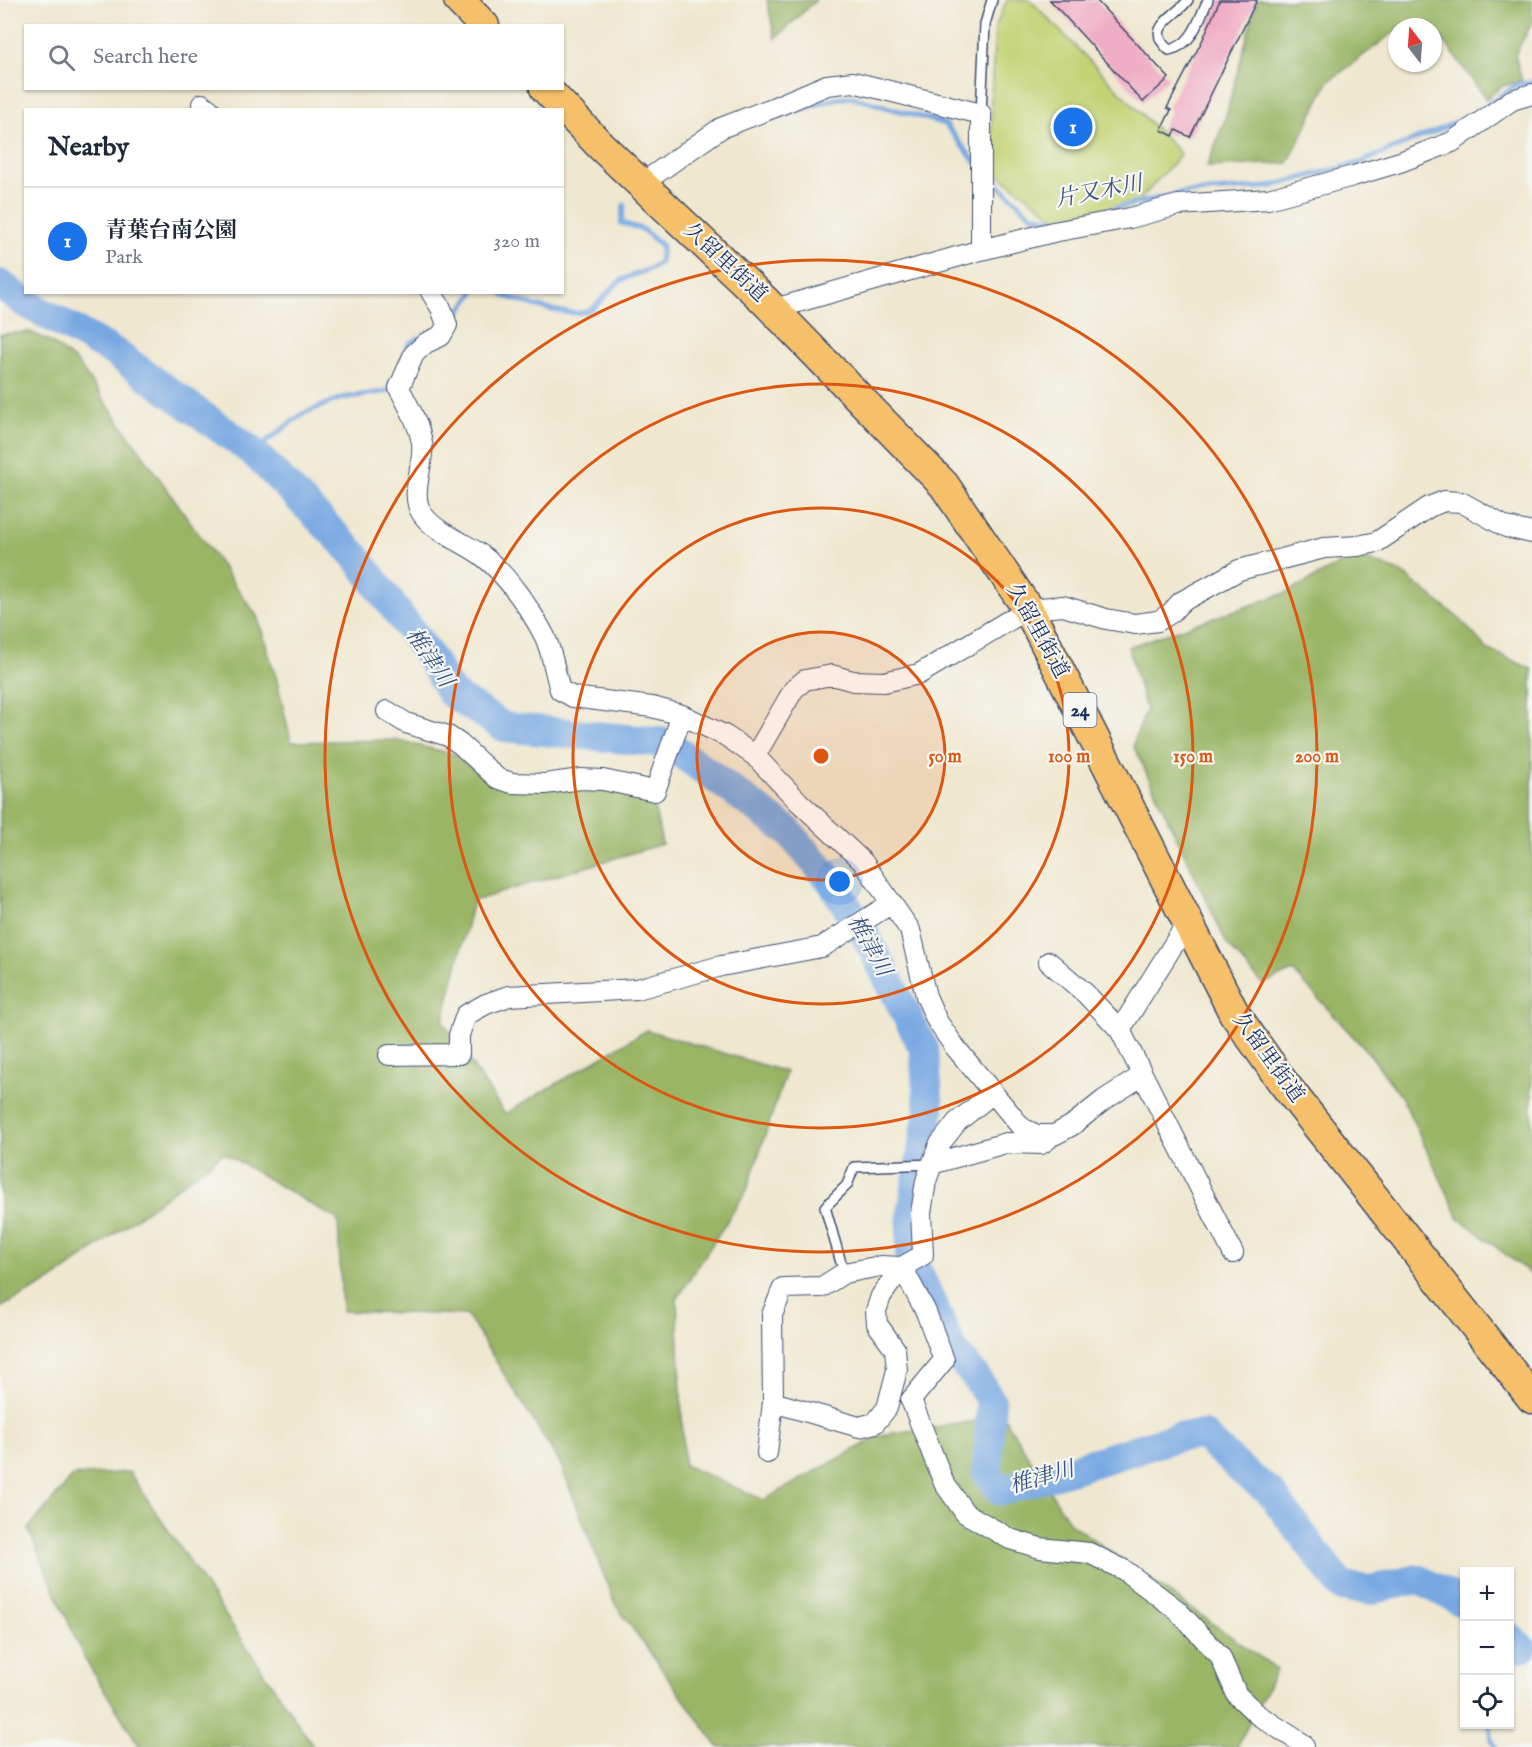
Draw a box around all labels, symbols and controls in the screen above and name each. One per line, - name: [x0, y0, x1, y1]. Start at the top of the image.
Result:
- north arrow: [1388, 18, 1442, 72]
- search box: [24, 24, 564, 90]
- icon: search: [45, 41, 78, 74]
- text: Search here: [93, 43, 198, 71]
- pin: 1: [1054, 104, 1092, 150]
- text: Nearby: [48, 131, 129, 164]
- water label: 片又木川: [1053, 169, 1147, 214]
- text: 青葉台南公園: [105, 217, 237, 245]
- street label: 久留里街道: [677, 217, 773, 309]
- text: 1: [64, 229, 71, 254]
- text: 320 m: [494, 229, 540, 254]
- text: Park: [105, 245, 143, 270]
- street label: 久留里街道: [1000, 579, 1074, 683]
- water label: 椎津川: [399, 623, 460, 695]
- road number: 24: [1064, 693, 1096, 727]
- centre of rings: [811, 746, 831, 766]
- text: 50 m: [928, 746, 962, 769]
- text: 100 m: [1048, 746, 1090, 769]
- text: 150 m: [1173, 746, 1213, 769]
- text: 200 m: [1295, 746, 1339, 769]
- your location: [825, 867, 854, 896]
- water label: 椎津川: [841, 910, 898, 983]
- street label: 久留里街道: [1226, 1008, 1310, 1108]
- water label: 椎津川: [1006, 1455, 1079, 1501]
- map controls: [1460, 1567, 1514, 1729]
- button: +: [1460, 1567, 1514, 1621]
- button: −: [1460, 1621, 1514, 1675]
- button: locate: [1460, 1675, 1514, 1729]

